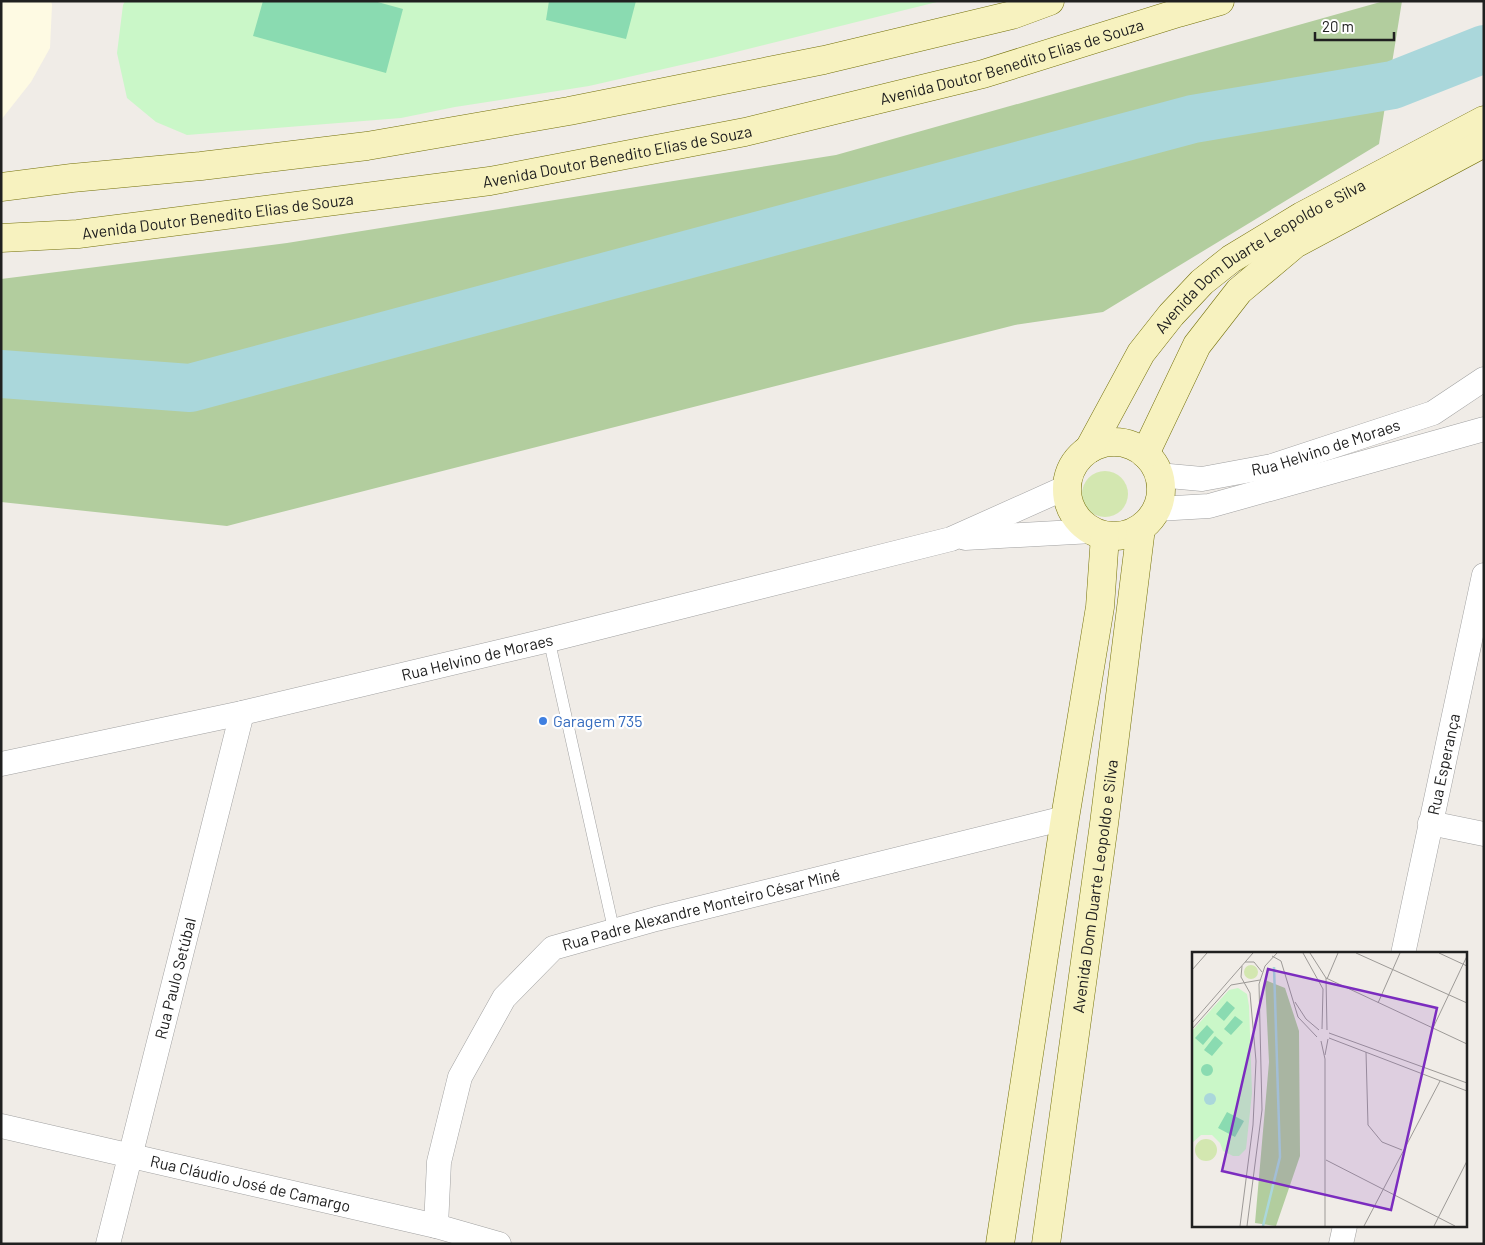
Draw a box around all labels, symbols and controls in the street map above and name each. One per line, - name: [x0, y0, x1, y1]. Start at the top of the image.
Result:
- scale bar: [1315, 10, 1394, 42]
- street label: Avenida Doutor Benedito Elias de Souza: [878, 14, 1146, 108]
- text: 20 m: [1322, 17, 1354, 35]
- street label: Avenida Doutor Benedito Elias de Souza: [481, 121, 754, 191]
- street label: Avenida Dom Duarte Leopoldo e Silva: [1151, 175, 1368, 337]
- street label: Avenida Doutor Benedito Elias de Souza: [81, 189, 355, 242]
- street label: Rua Helvino de Moraes: [1249, 415, 1402, 479]
- street label: Rua Helvino de Moraes: [399, 629, 555, 684]
- place label: Garagem 735: [553, 711, 642, 730]
- street label: Rua Esperança: [1423, 712, 1463, 817]
- marker: Garagem 735: [537, 715, 549, 727]
- street label: Avenida Dom Duarte Leopoldo e Silva: [1068, 758, 1121, 1014]
- street label: Rua Padre Alexandre Monteiro César Miné: [560, 864, 842, 954]
- street label: Rua Paulo Setúbal: [150, 916, 199, 1041]
- inset map: [1192, 952, 1468, 1228]
- street label: Rua Cláudio José de Camargo: [149, 1151, 353, 1215]

